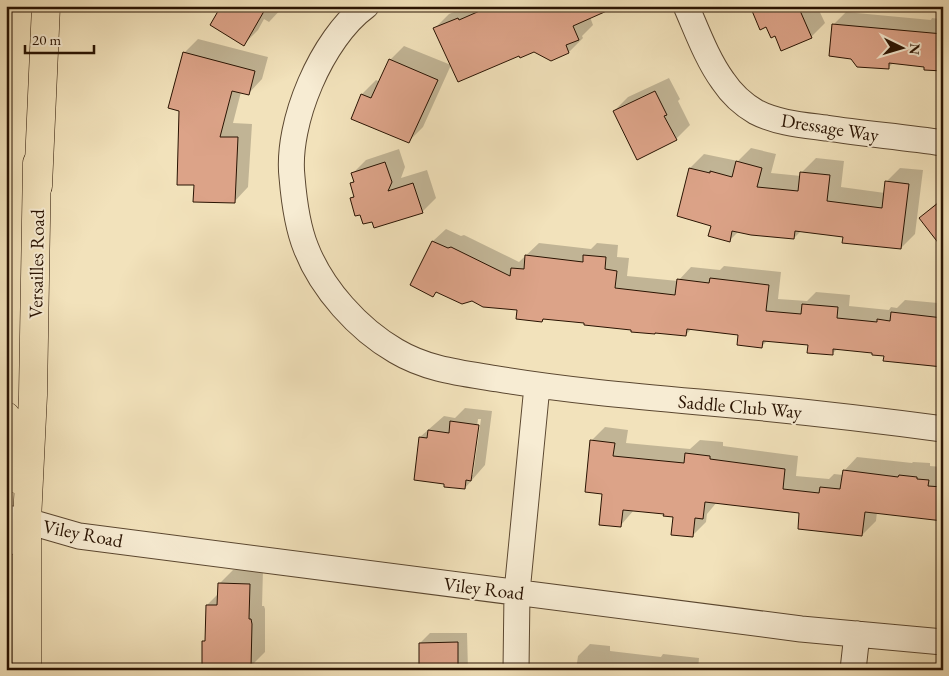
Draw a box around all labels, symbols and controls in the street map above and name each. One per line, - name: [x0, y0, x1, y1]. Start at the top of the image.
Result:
- scale bar: [25, 22, 94, 54]
- north arrow: [876, 22, 926, 72]
- text: 20 m: [32, 30, 61, 49]
- text: N: [905, 43, 924, 56]
- street label: Dressage Way: [779, 107, 881, 148]
- street label: Versailles Road: [23, 209, 50, 319]
- street label: Saddle Club Way: [677, 389, 804, 424]
- street label: Viley Road: [41, 514, 125, 554]
- street label: Viley Road: [442, 571, 526, 606]

